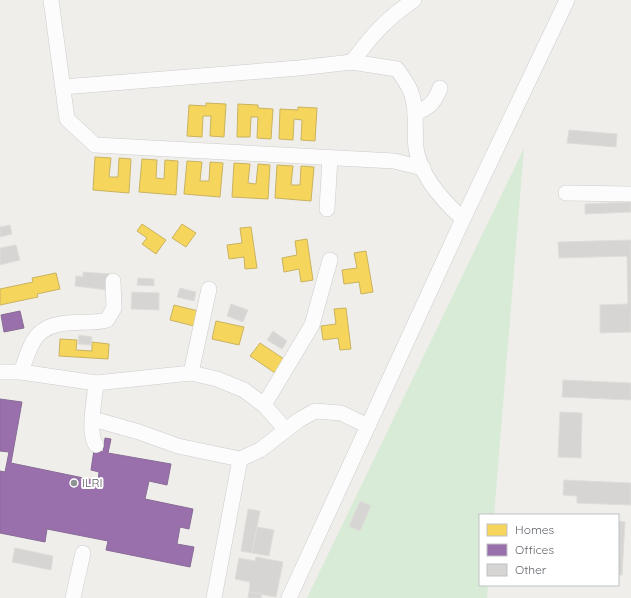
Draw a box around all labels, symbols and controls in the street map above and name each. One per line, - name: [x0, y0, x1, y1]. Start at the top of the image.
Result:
- place label: ILRI: [82, 475, 102, 490]
- marker: ILRI: [69, 478, 79, 488]
- legend: [479, 514, 619, 586]
- text: Homes: [515, 522, 555, 537]
- text: Offices: [515, 542, 554, 557]
- text: Other: [515, 562, 547, 577]

